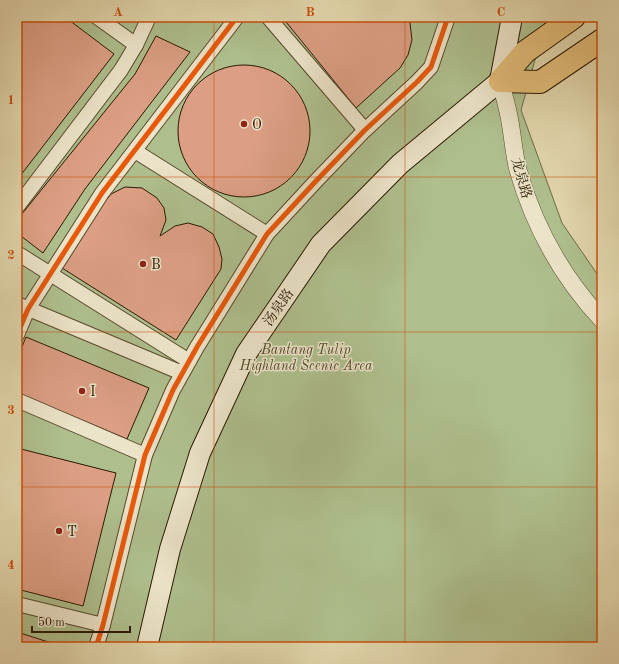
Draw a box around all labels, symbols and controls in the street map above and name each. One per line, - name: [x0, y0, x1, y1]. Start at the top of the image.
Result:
- text: A: [113, 6, 123, 19]
- text: B: [305, 6, 315, 19]
- text: C: [497, 6, 505, 19]
- text: 1: [7, 94, 15, 107]
- place label: O: [252, 118, 262, 132]
- marker: O: [239, 119, 249, 129]
- street label: 龙泉路: [509, 156, 535, 200]
- text: 2: [7, 249, 15, 262]
- place label: B: [151, 258, 161, 272]
- marker: B: [138, 259, 148, 269]
- street label: 汤泉路: [260, 286, 297, 329]
- park label: Bantang Tulip Highland Scenic Area: [238, 343, 373, 374]
- place label: I: [90, 385, 96, 399]
- marker: I: [77, 386, 87, 396]
- text: 3: [7, 404, 15, 417]
- place label: T: [67, 525, 77, 539]
- marker: T: [54, 526, 64, 536]
- text: 4: [7, 559, 15, 572]
- scale bar: [32, 608, 130, 634]
- text: 50 m: [38, 616, 65, 629]

